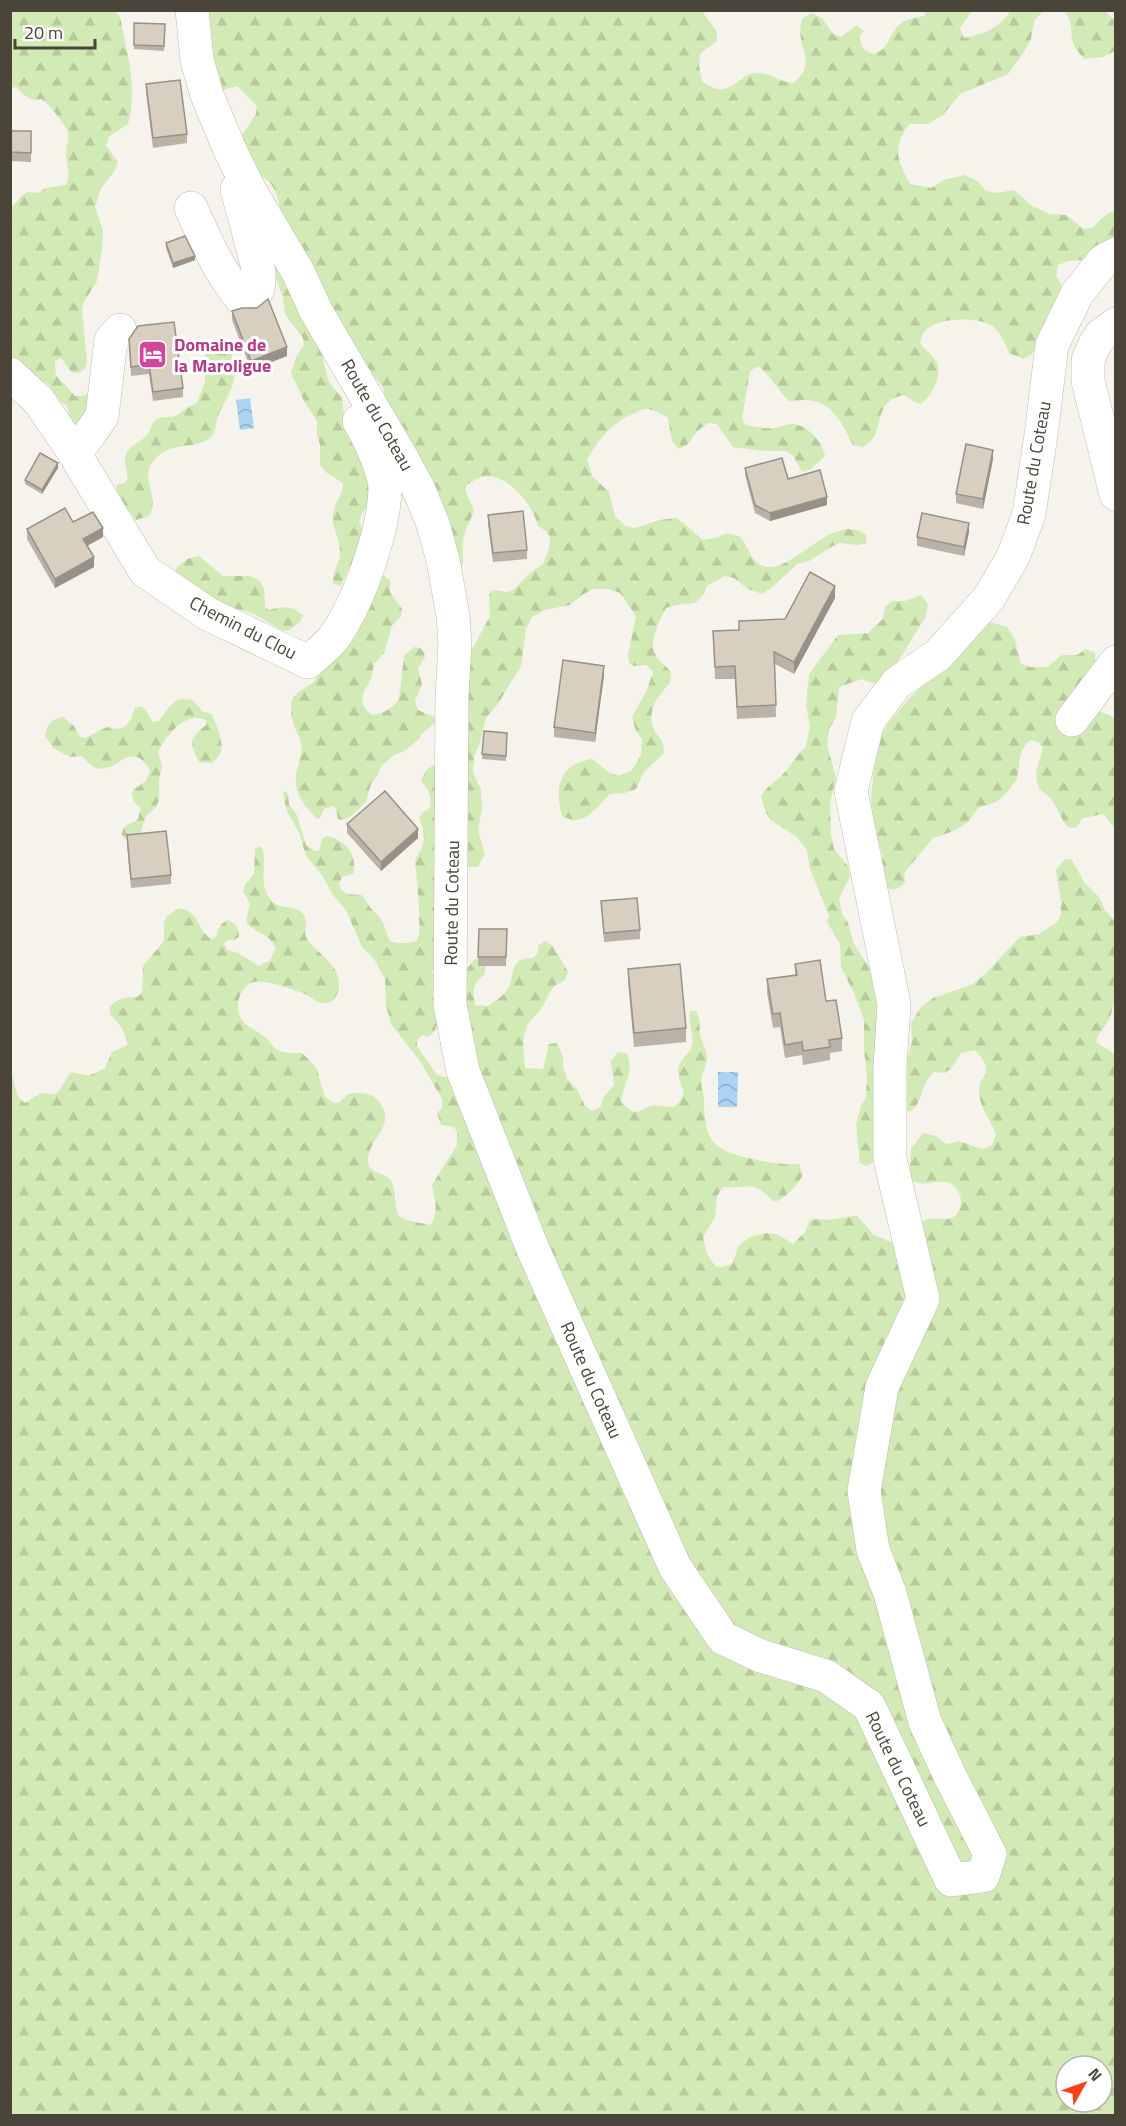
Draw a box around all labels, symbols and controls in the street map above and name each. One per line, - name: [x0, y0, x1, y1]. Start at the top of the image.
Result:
- scale bar: [15, 12, 94, 50]
- text: 20 m: [24, 19, 63, 46]
- place label: Domaine de la Maroligue: [174, 331, 271, 379]
- hotel icon: Domaine de la Maroligue: [137, 339, 169, 371]
- street label: Route du Coteau: [334, 354, 420, 476]
- street label: Route du Coteau: [1009, 399, 1058, 527]
- street label: Chemin du Clou: [185, 589, 302, 666]
- street label: Route du Coteau: [437, 840, 466, 966]
- street label: Route du Coteau: [554, 1317, 629, 1443]
- street label: Route du Coteau: [859, 1706, 938, 1831]
- north arrow: [1054, 2054, 1114, 2114]
- text: N: [1083, 2062, 1108, 2086]

